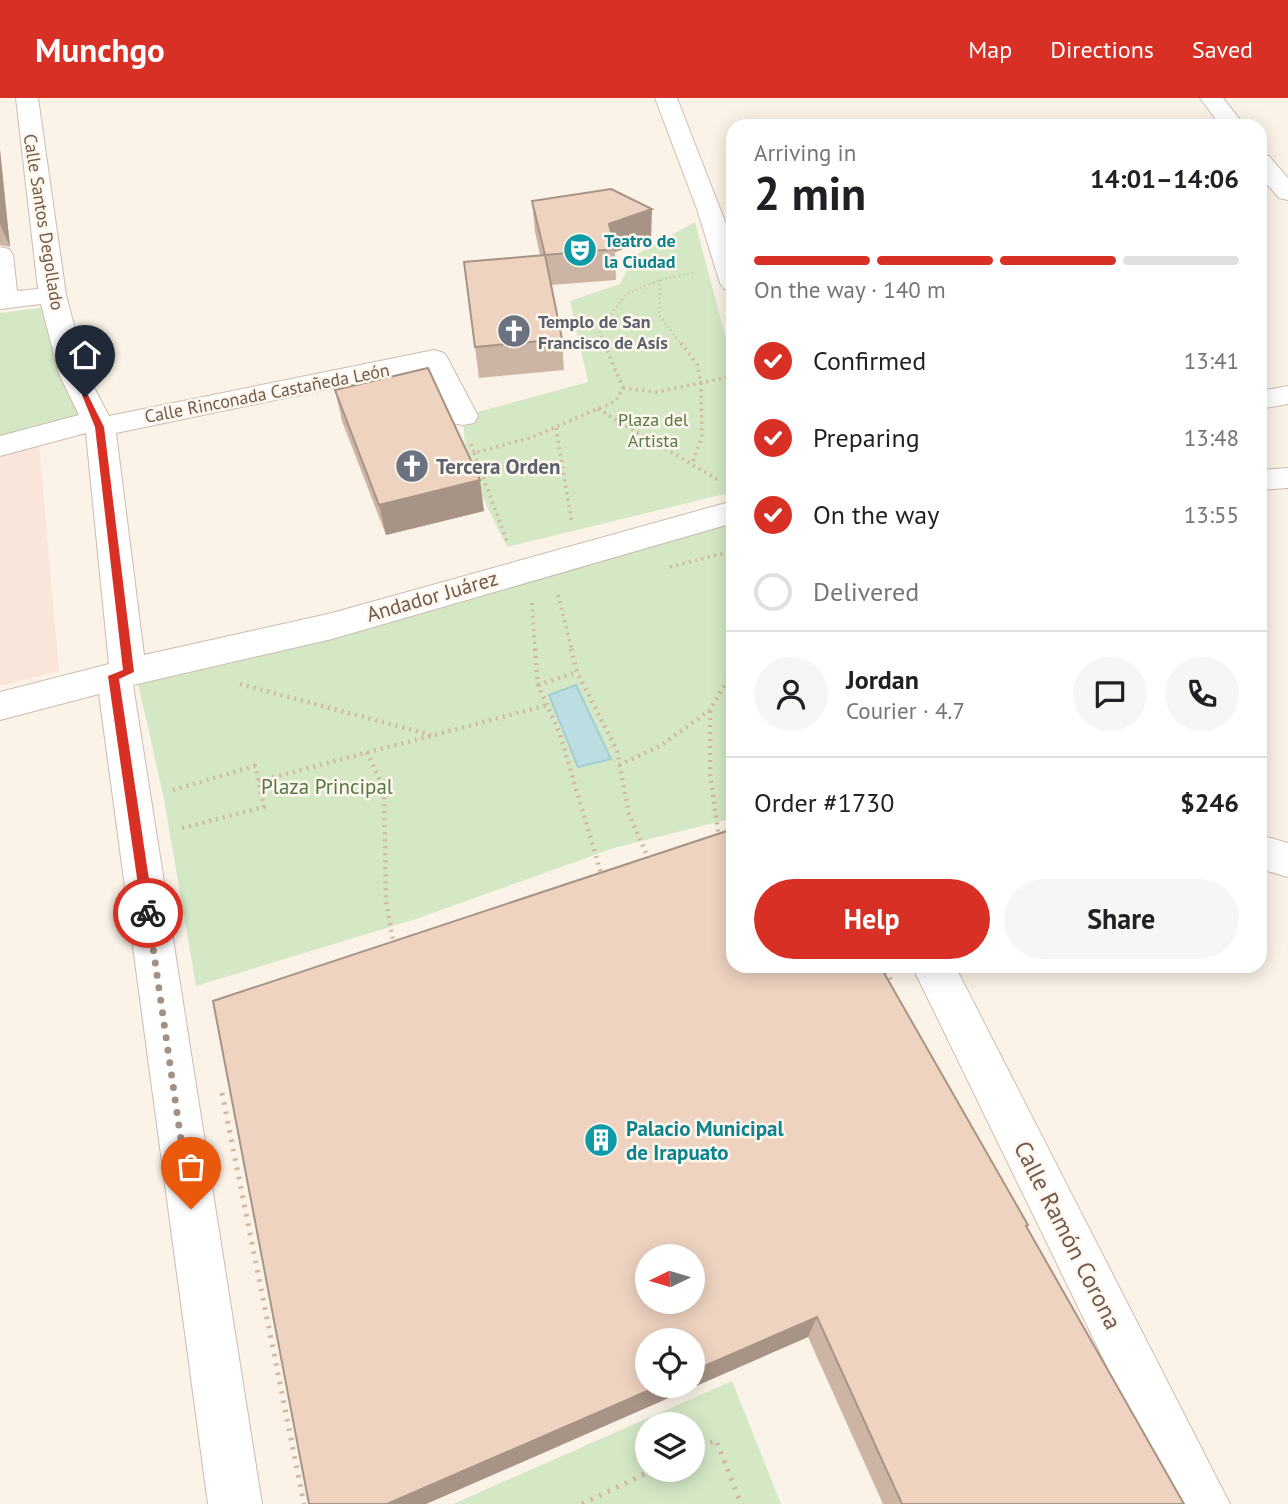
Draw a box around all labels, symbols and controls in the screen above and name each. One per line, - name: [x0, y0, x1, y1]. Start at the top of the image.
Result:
- text: Munchgo: [35, 28, 165, 71]
- text: Map: [968, 34, 1012, 65]
- text: Directions: [1050, 34, 1154, 65]
- text: Saved: [1192, 34, 1253, 65]
- street label: Calle Santos Degollado: [19, 132, 69, 312]
- text: Arriving in: [754, 138, 856, 167]
- text: 14:01–14:06: [1090, 162, 1239, 195]
- text: 2 min: [754, 163, 866, 223]
- place label: Teatro de la Ciudad: [604, 229, 676, 273]
- theatre icon: Teatro de la Ciudad: [561, 231, 599, 269]
- text: On the way · 140 m: [754, 275, 946, 304]
- place label: Templo de San Francisco de Asís: [538, 310, 668, 354]
- church icon: Templo de San Francisco de Asís: [495, 312, 533, 350]
- pin: [55, 325, 115, 397]
- icon: home: [66, 336, 104, 374]
- icon: check: [754, 342, 792, 380]
- text: Confirmed: [813, 344, 926, 377]
- text: 13:41: [1184, 346, 1239, 375]
- street label: Calle Rinconada Castañeda León: [143, 358, 391, 428]
- park label: Plaza del Artista: [618, 408, 689, 452]
- icon: check: [754, 419, 792, 457]
- text: Preparing: [813, 421, 920, 454]
- text: 13:48: [1184, 423, 1239, 452]
- church icon: Tercera Orden: [393, 447, 431, 485]
- place label: Tercera Orden: [436, 453, 560, 480]
- icon: check: [754, 496, 792, 534]
- text: On the way: [813, 498, 939, 531]
- text: 13:55: [1184, 500, 1239, 529]
- street label: Andador Juárez: [363, 564, 501, 628]
- text: Delivered: [813, 575, 919, 608]
- button: person: [754, 657, 828, 731]
- button: chat: [1073, 657, 1147, 731]
- button: phone: [1165, 657, 1239, 731]
- text: Jordan: [846, 663, 919, 696]
- text: Courier · 4.7: [846, 696, 965, 725]
- park label: Plaza Principal: [261, 773, 393, 800]
- text: Order #1730: [754, 786, 894, 819]
- text: $246: [1180, 786, 1239, 819]
- courier: [113, 878, 183, 948]
- button: Help: [754, 879, 990, 959]
- button: Share: [1004, 879, 1239, 959]
- icon: bike: [129, 894, 167, 932]
- place label: Palacio Municipal de Irapuato: [626, 1115, 784, 1166]
- building icon: Palacio Municipal de Irapuato: [582, 1121, 620, 1159]
- street label: Calle Ramón Corona: [1007, 1136, 1129, 1334]
- pin: [161, 1137, 221, 1209]
- icon: bag: [172, 1148, 210, 1186]
- north arrow: [635, 1244, 705, 1314]
- map controls: [635, 1244, 705, 1482]
- button: locate: [635, 1328, 705, 1398]
- button: layers: [635, 1412, 705, 1482]

